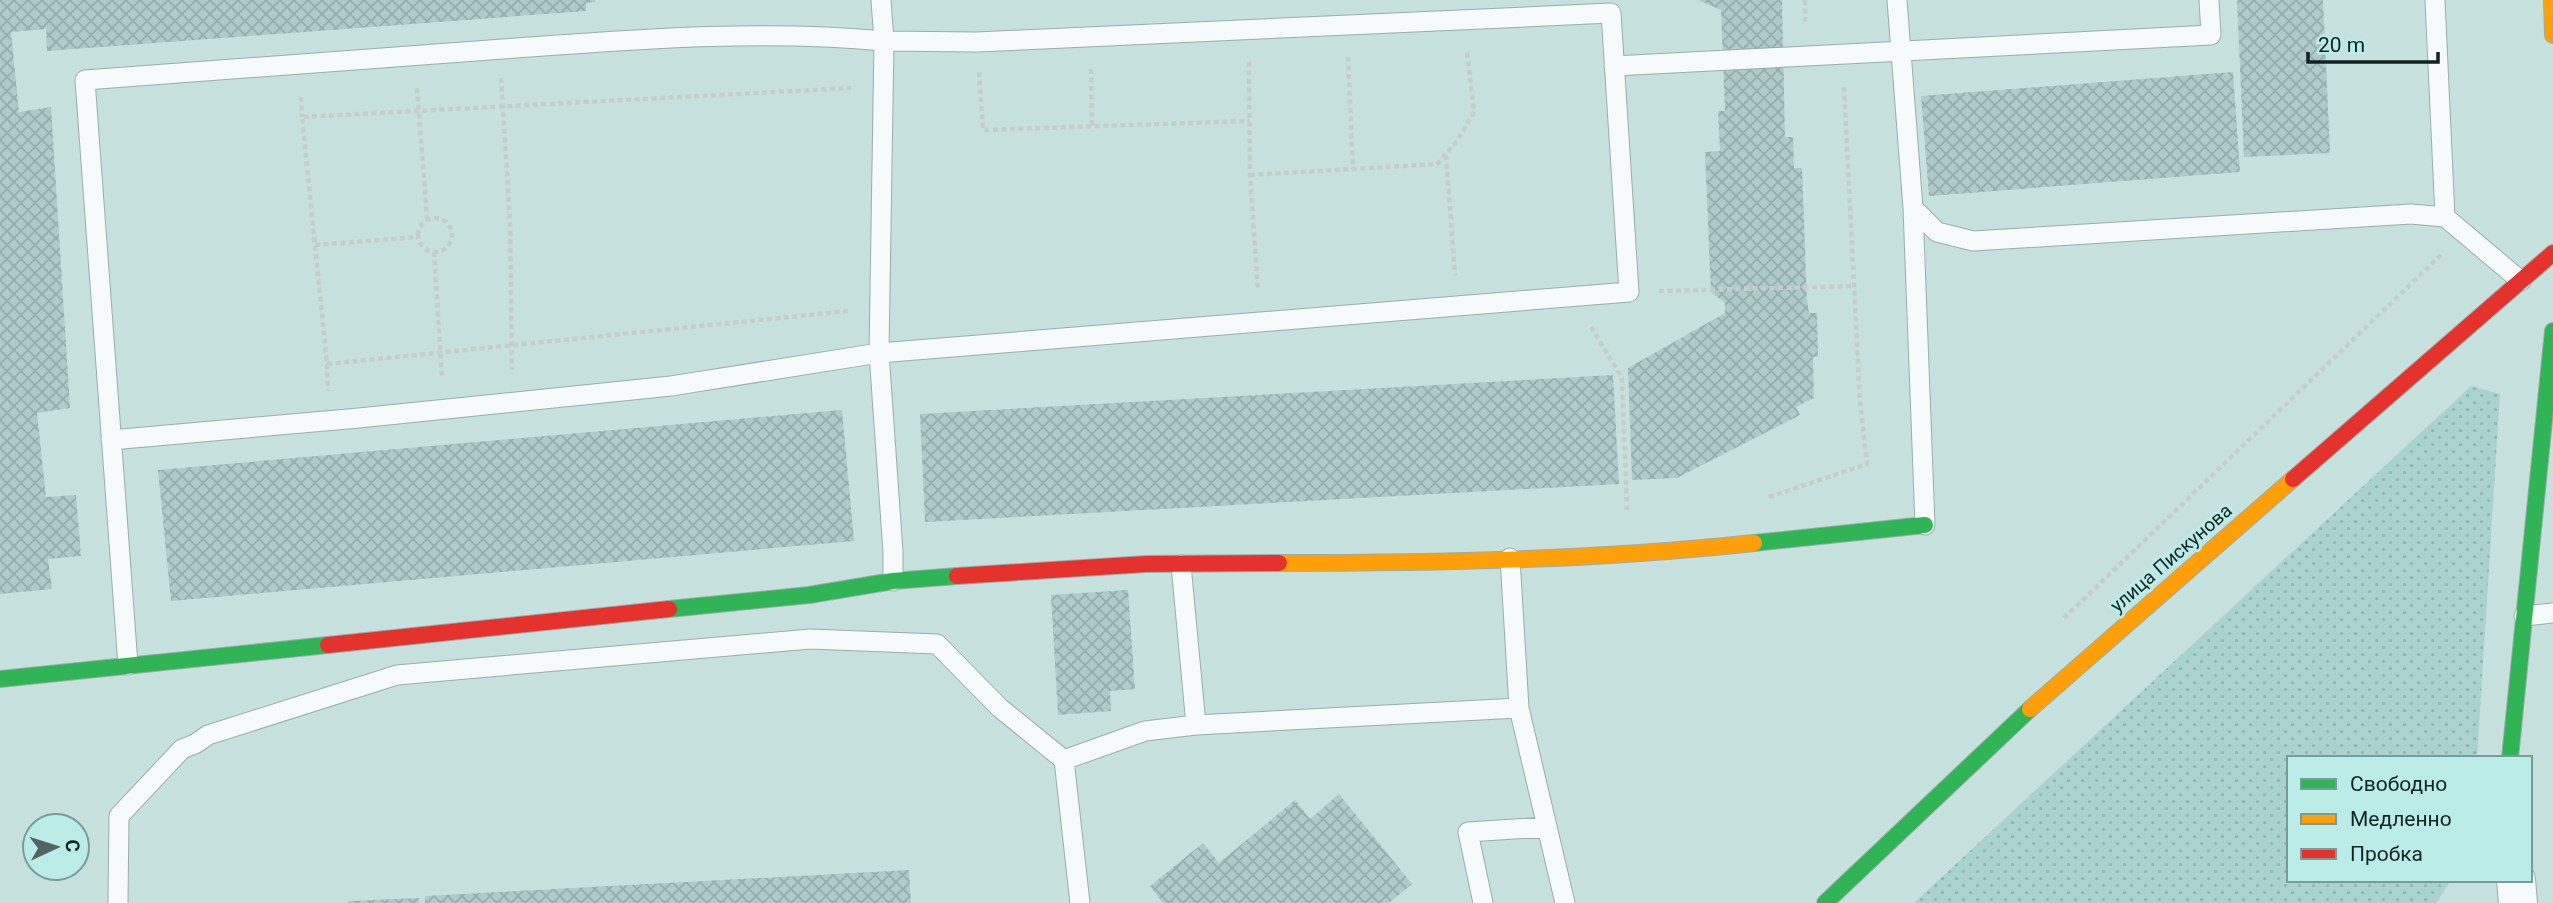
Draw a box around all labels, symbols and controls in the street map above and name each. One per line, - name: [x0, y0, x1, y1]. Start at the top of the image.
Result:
- scale bar: [2308, 21, 2438, 65]
- text: 20 m: [2318, 33, 2365, 57]
- street label: улица Пискунова: [2105, 499, 2237, 617]
- legend: [2287, 756, 2532, 882]
- text: Свободно: [2350, 772, 2447, 796]
- text: Медленно: [2350, 807, 2452, 831]
- north arrow: [21, 812, 91, 882]
- text: С: [61, 839, 84, 853]
- text: Пробка: [2350, 842, 2423, 866]

